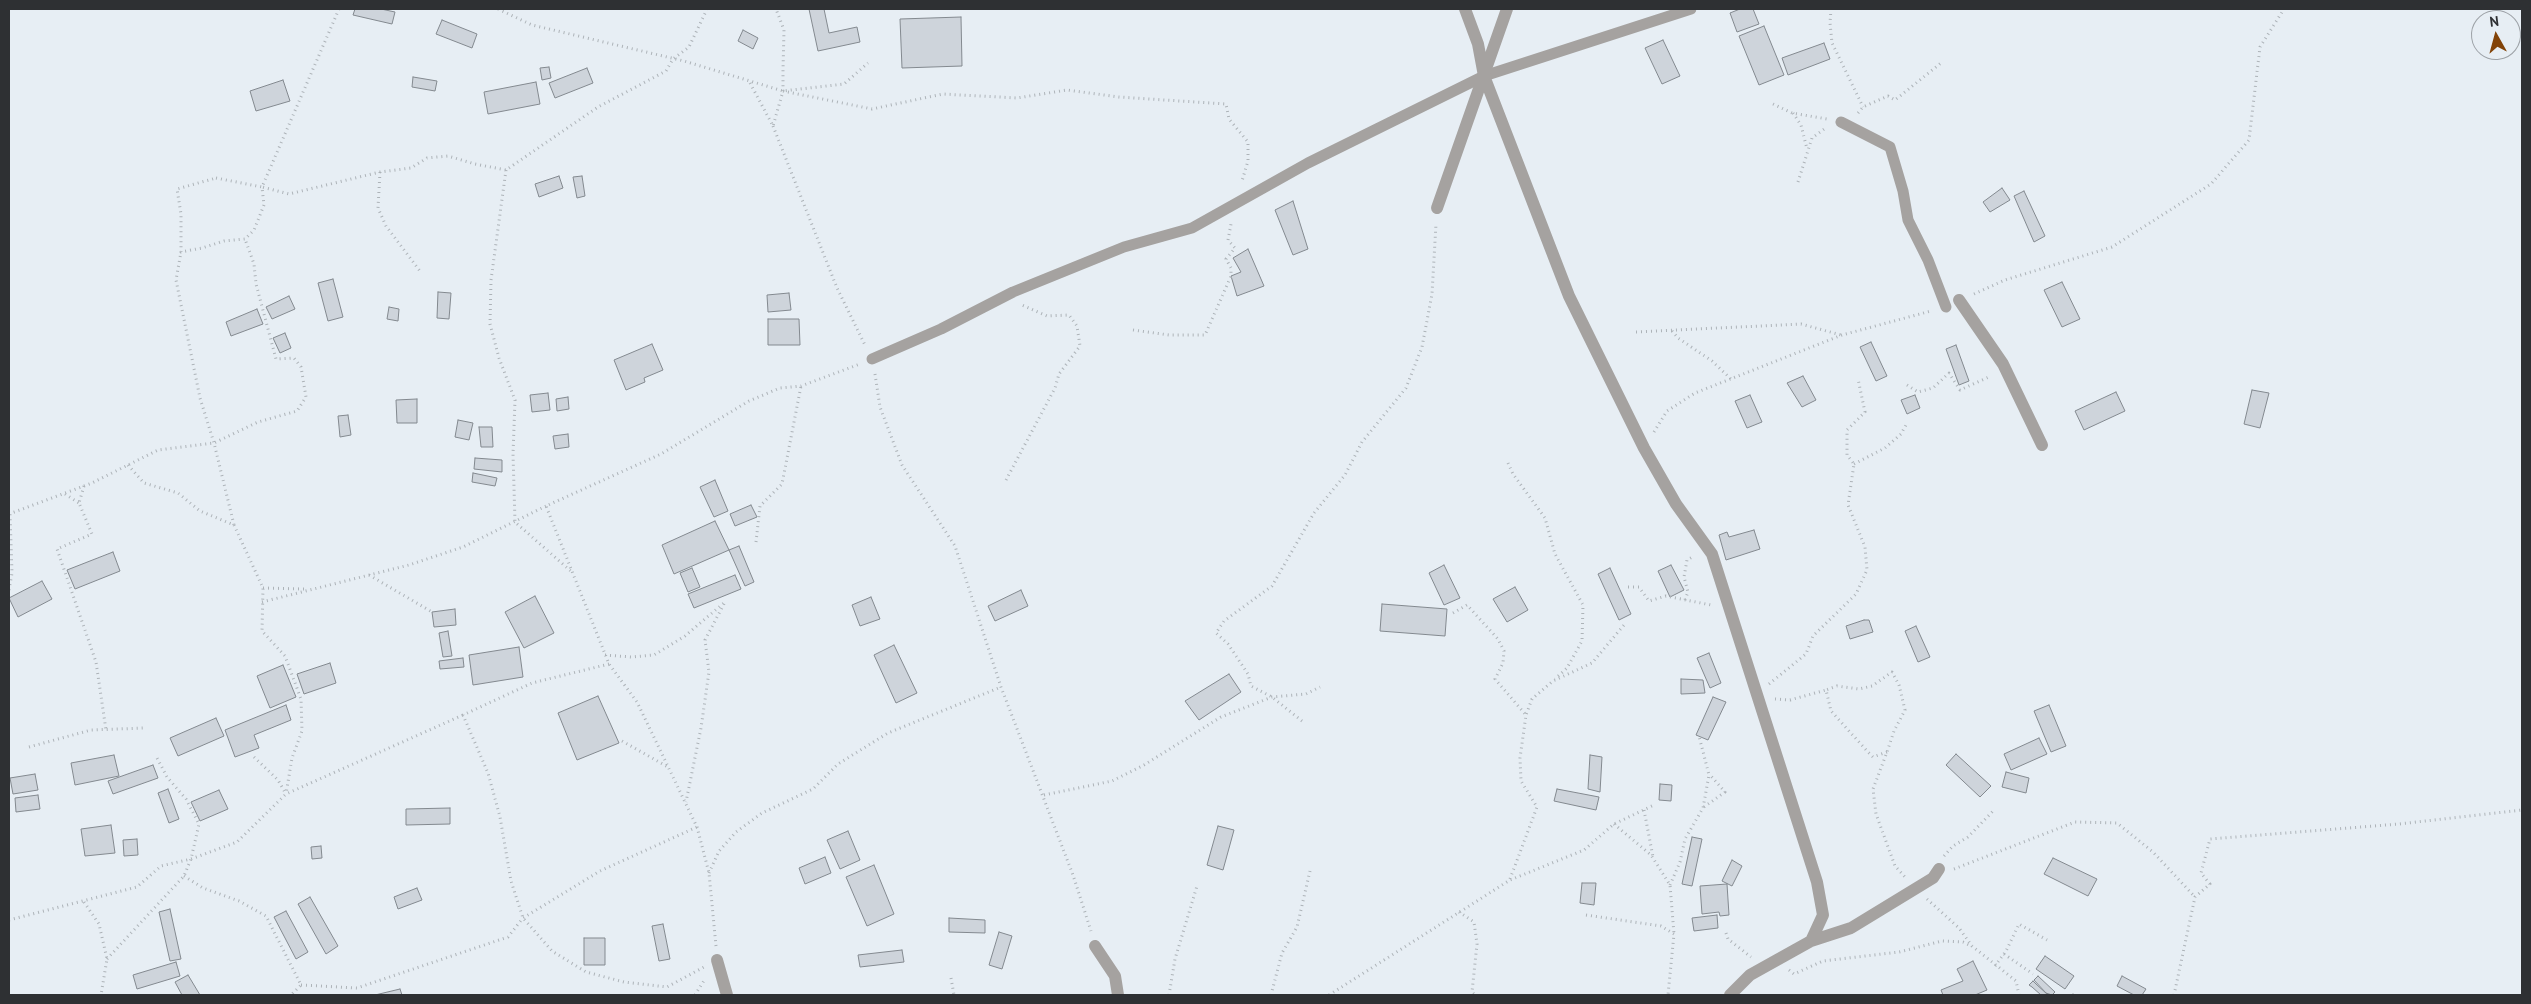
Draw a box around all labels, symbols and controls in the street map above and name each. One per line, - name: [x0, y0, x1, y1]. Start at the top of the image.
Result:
- north arrow: [2471, 10, 2521, 60]
- text: N: [2489, 12, 2500, 31]

